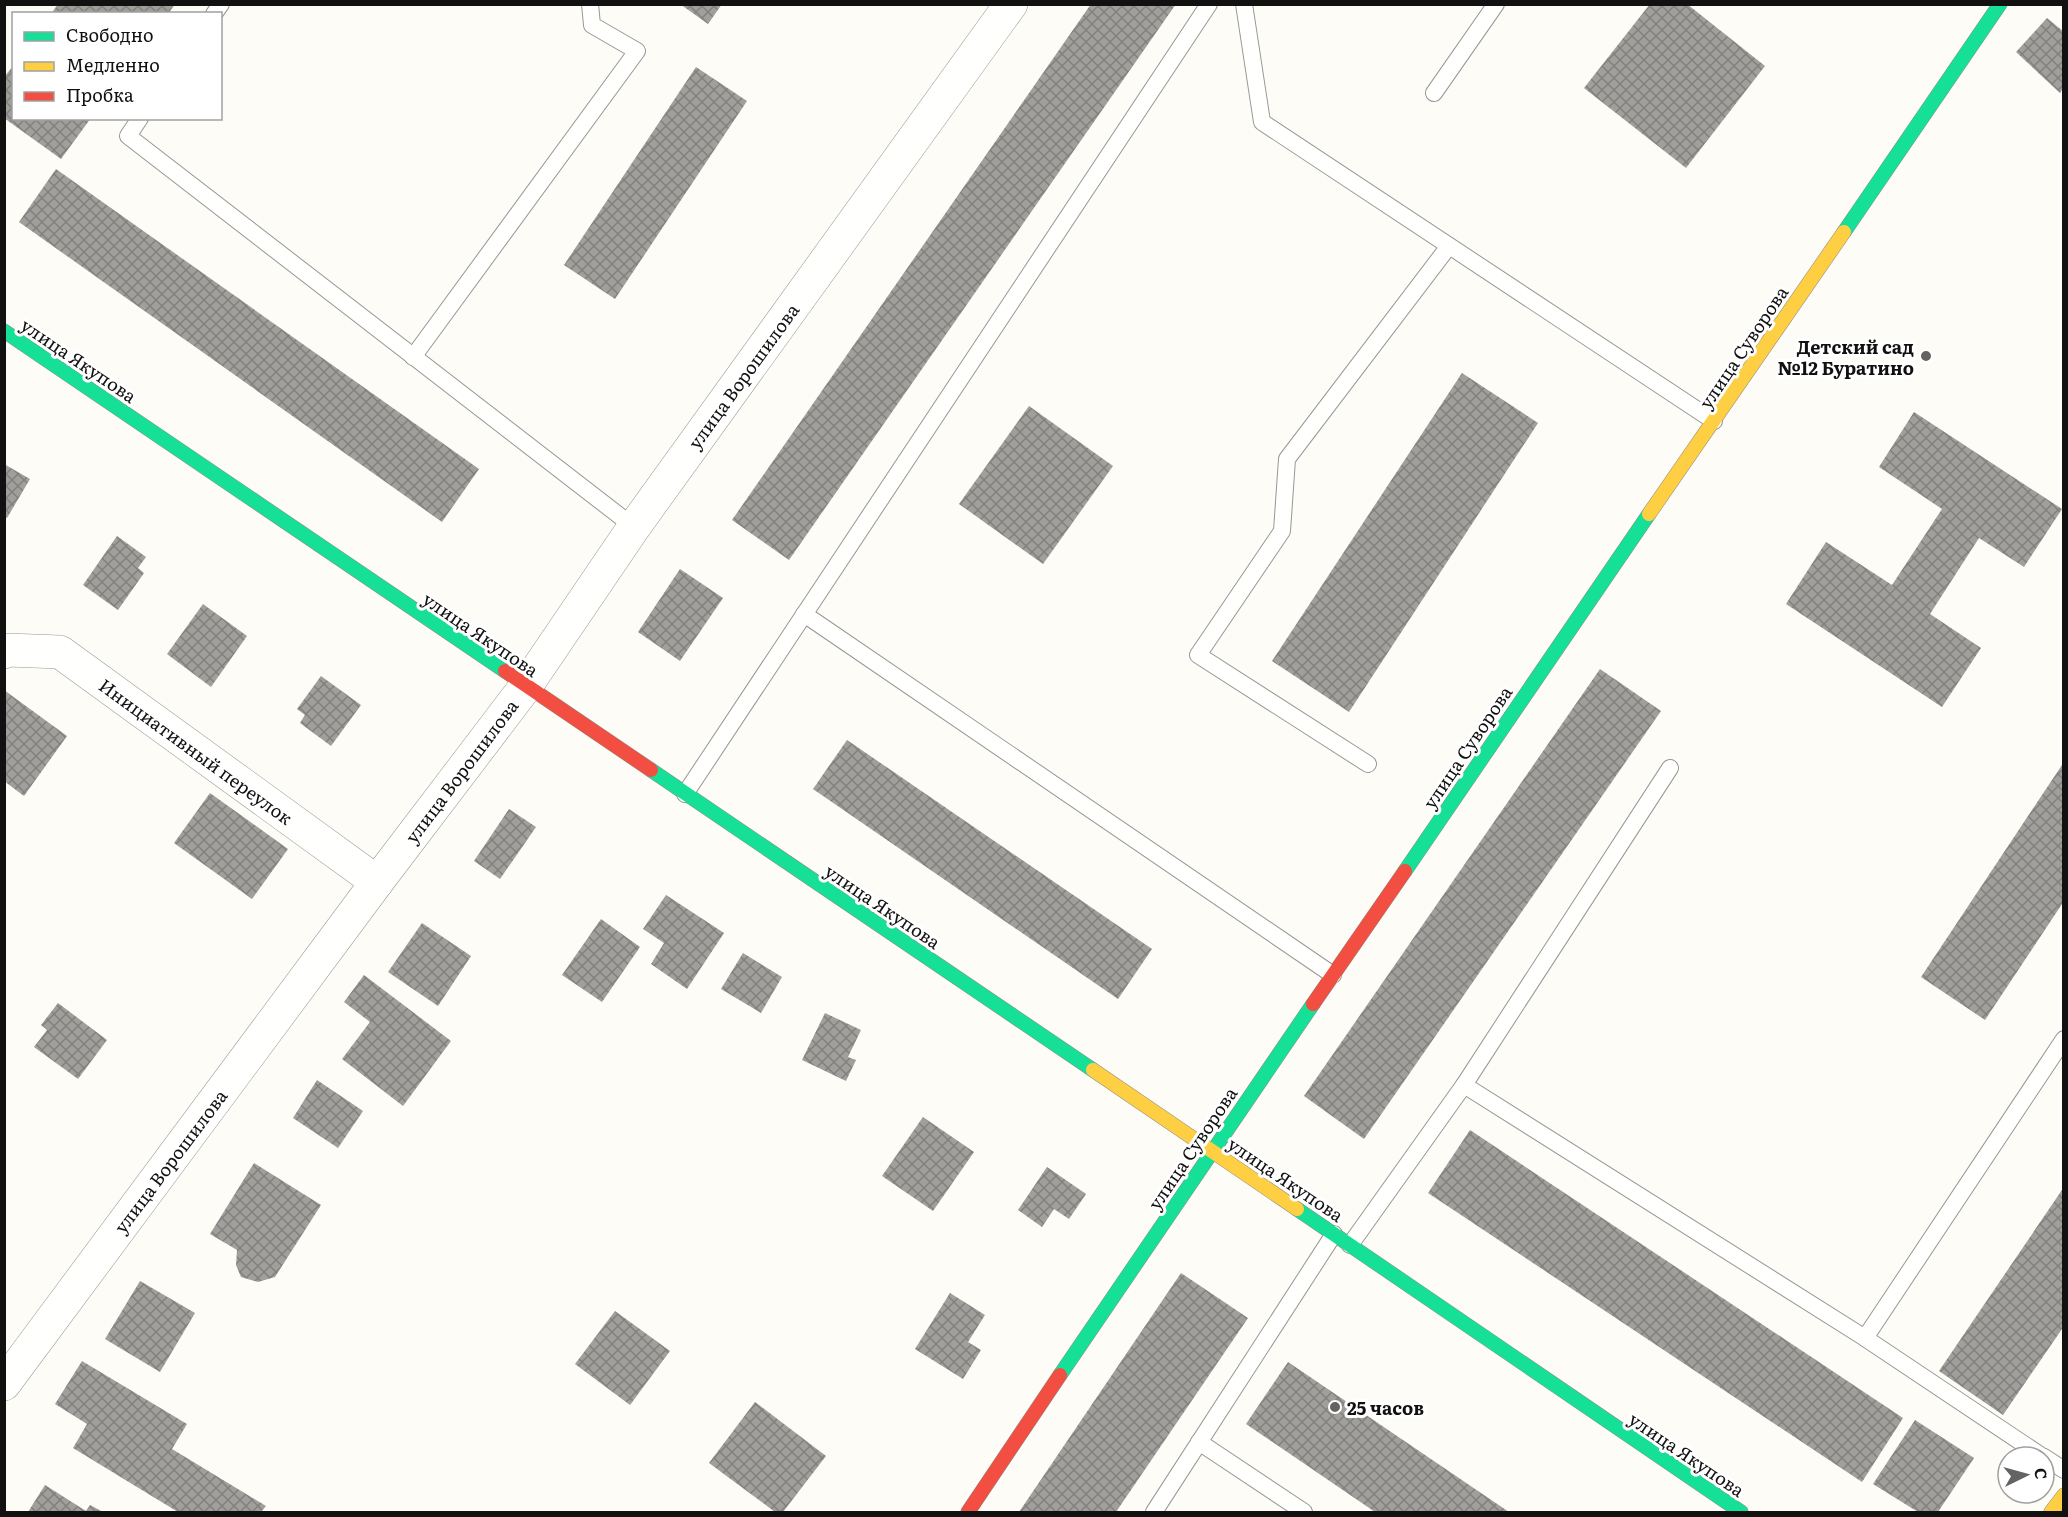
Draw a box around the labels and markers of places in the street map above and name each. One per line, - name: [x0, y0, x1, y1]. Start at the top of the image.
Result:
- place label: Детский сад №12 Буратино: [1777, 333, 1914, 381]
- marker: Детский сад №12 Буратино: [1919, 349, 1933, 363]
- place label: 25 часов: [1347, 1394, 1424, 1421]
- marker: 25 часов: [1328, 1400, 1342, 1414]

